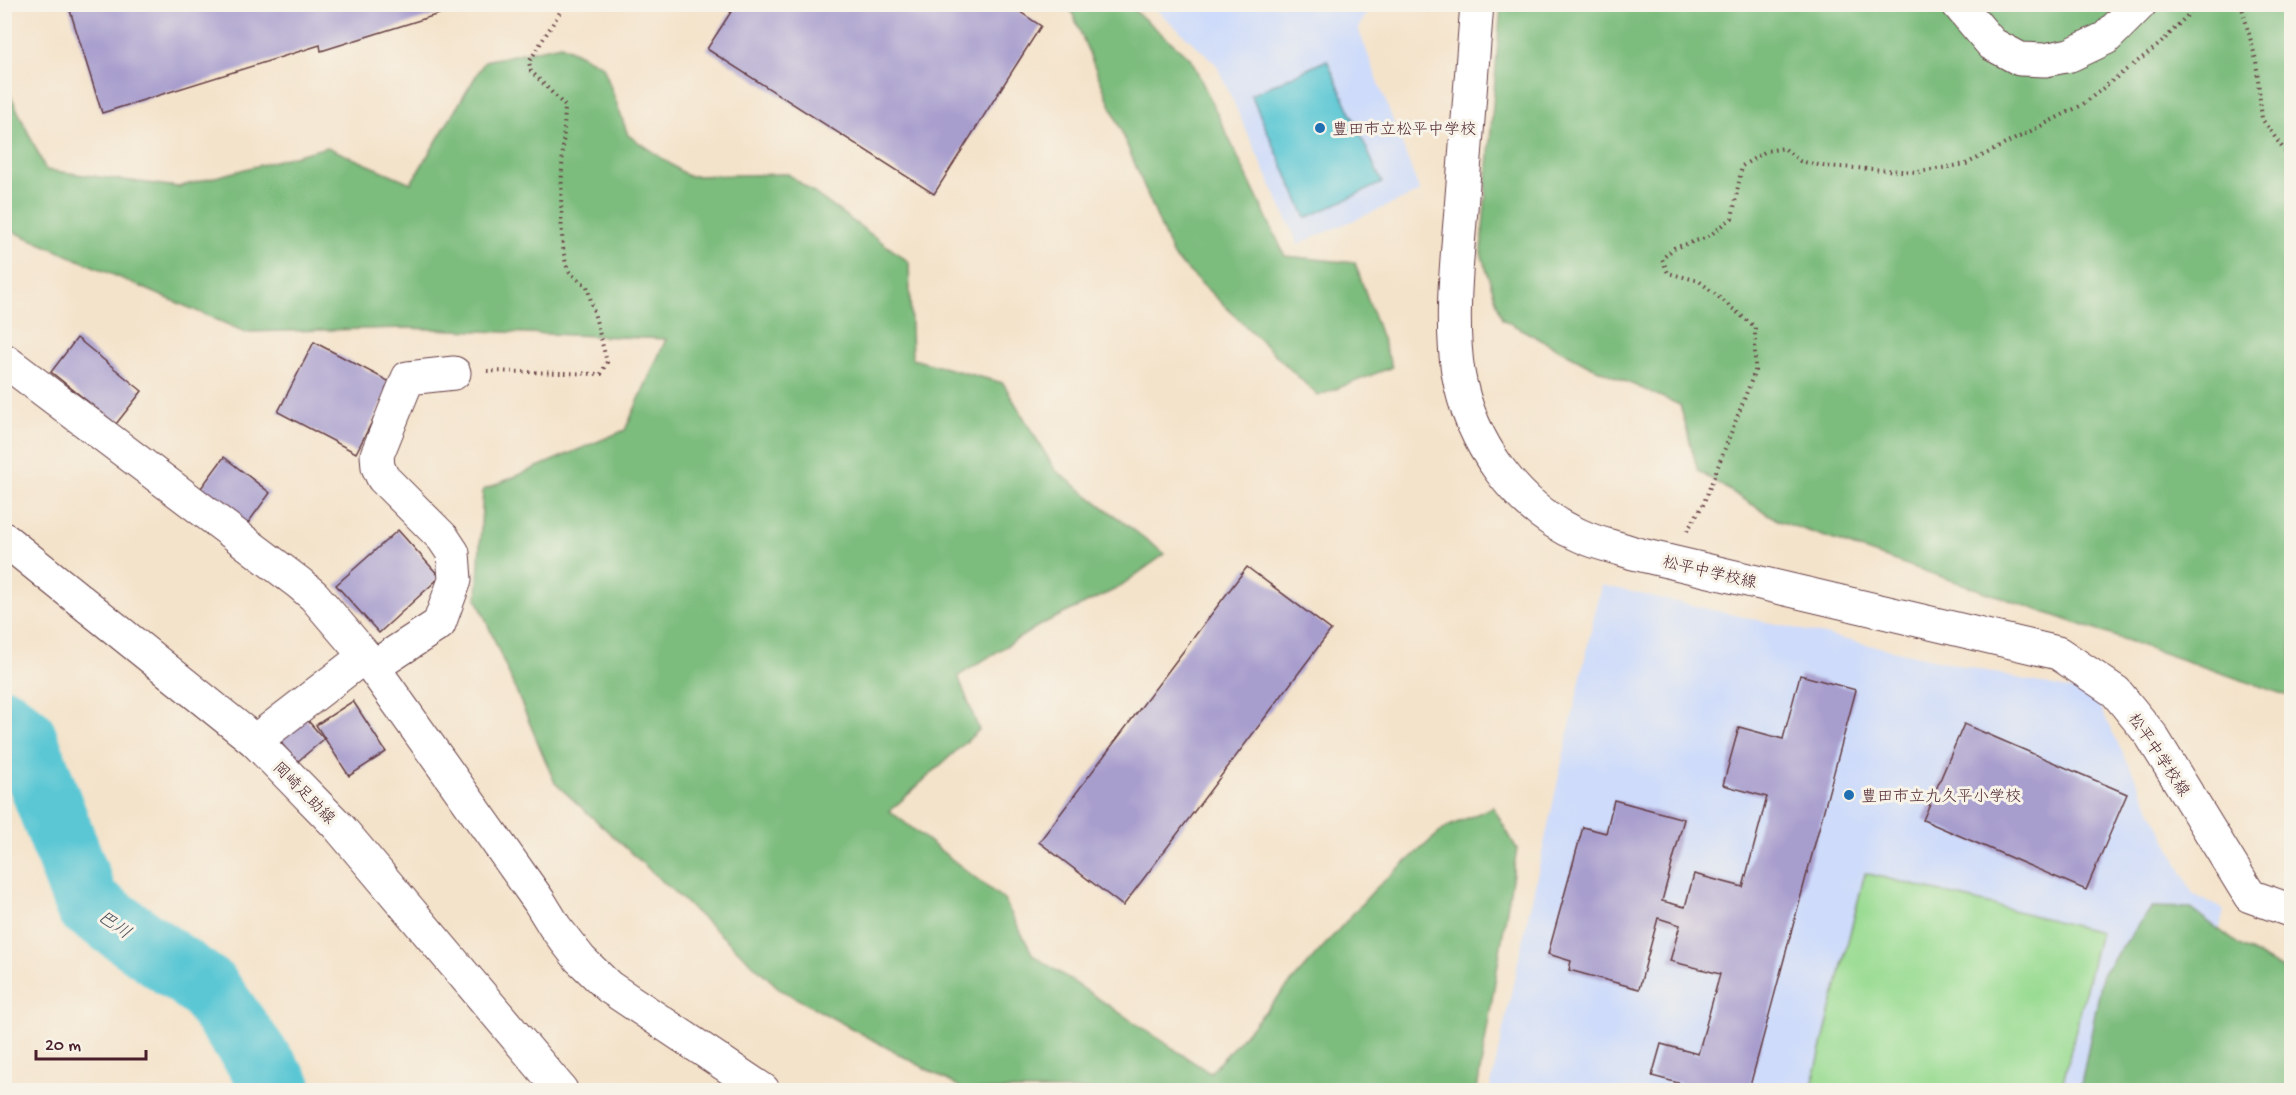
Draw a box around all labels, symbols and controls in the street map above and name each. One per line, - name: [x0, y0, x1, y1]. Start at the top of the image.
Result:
- marker: 豊田市立松平中学校: [1313, 121, 1327, 135]
- place label: 豊田市立松平中学校: [1332, 121, 1476, 141]
- street label: 松平中学校線: [1660, 552, 1759, 594]
- street label: 松平中学校線: [2122, 710, 2193, 801]
- street label: 岡崎足助線: [268, 758, 339, 829]
- place label: 豊田市立九久平小学校: [1861, 787, 2021, 808]
- marker: 豊田市立九久平小学校: [1842, 788, 1856, 802]
- water label: 巴川: [93, 907, 134, 945]
- scale bar: [36, 1023, 146, 1061]
- text: 20 m: [45, 1036, 81, 1057]

